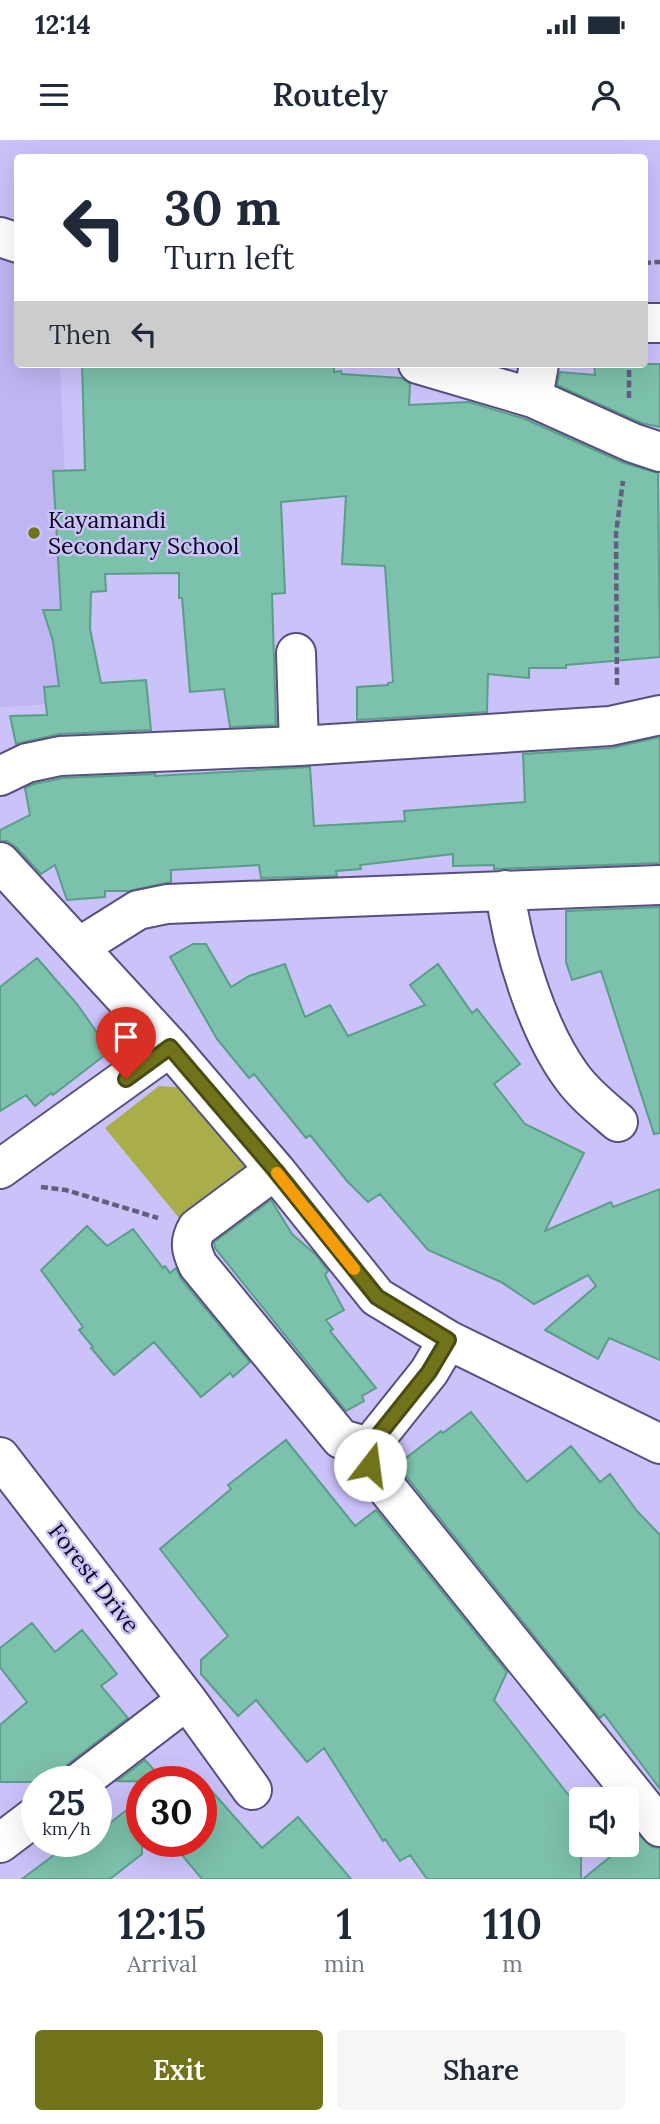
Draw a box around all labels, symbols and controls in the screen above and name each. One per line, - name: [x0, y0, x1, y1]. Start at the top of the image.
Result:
- text: 12:14: [35, 8, 91, 41]
- text: Routely: [272, 74, 388, 115]
- icon: menu: [35, 76, 73, 114]
- icon: person: [587, 76, 625, 114]
- text: 30 m: [164, 176, 281, 238]
- icon: left: [49, 182, 140, 273]
- text: Turn left: [164, 237, 294, 278]
- icon: left: [125, 315, 163, 353]
- text: Then: [49, 318, 111, 351]
- place label: Kayamandi Secondary School: [48, 505, 239, 560]
- marker: Kayamandi Secondary School: [26, 525, 42, 541]
- pin: [96, 1007, 156, 1079]
- icon: arrive: [107, 1018, 145, 1056]
- position arrow: [333, 1428, 407, 1502]
- street label: Forest Drive: [43, 1517, 146, 1638]
- speed limit sign: 30: [126, 1766, 217, 1857]
- text: 25: [48, 1780, 85, 1825]
- map controls: [569, 1787, 639, 1857]
- button: sound: [569, 1787, 639, 1857]
- text: km/h: [42, 1817, 91, 1840]
- text: 12:15: [118, 1897, 206, 1951]
- text: 1: [336, 1897, 353, 1951]
- text: 110: [483, 1897, 542, 1951]
- text: Arrival: [127, 1949, 197, 1978]
- text: min: [324, 1949, 365, 1978]
- text: m: [502, 1949, 523, 1978]
- button: Exit: [35, 2030, 323, 2110]
- button: Share: [337, 2030, 625, 2110]

